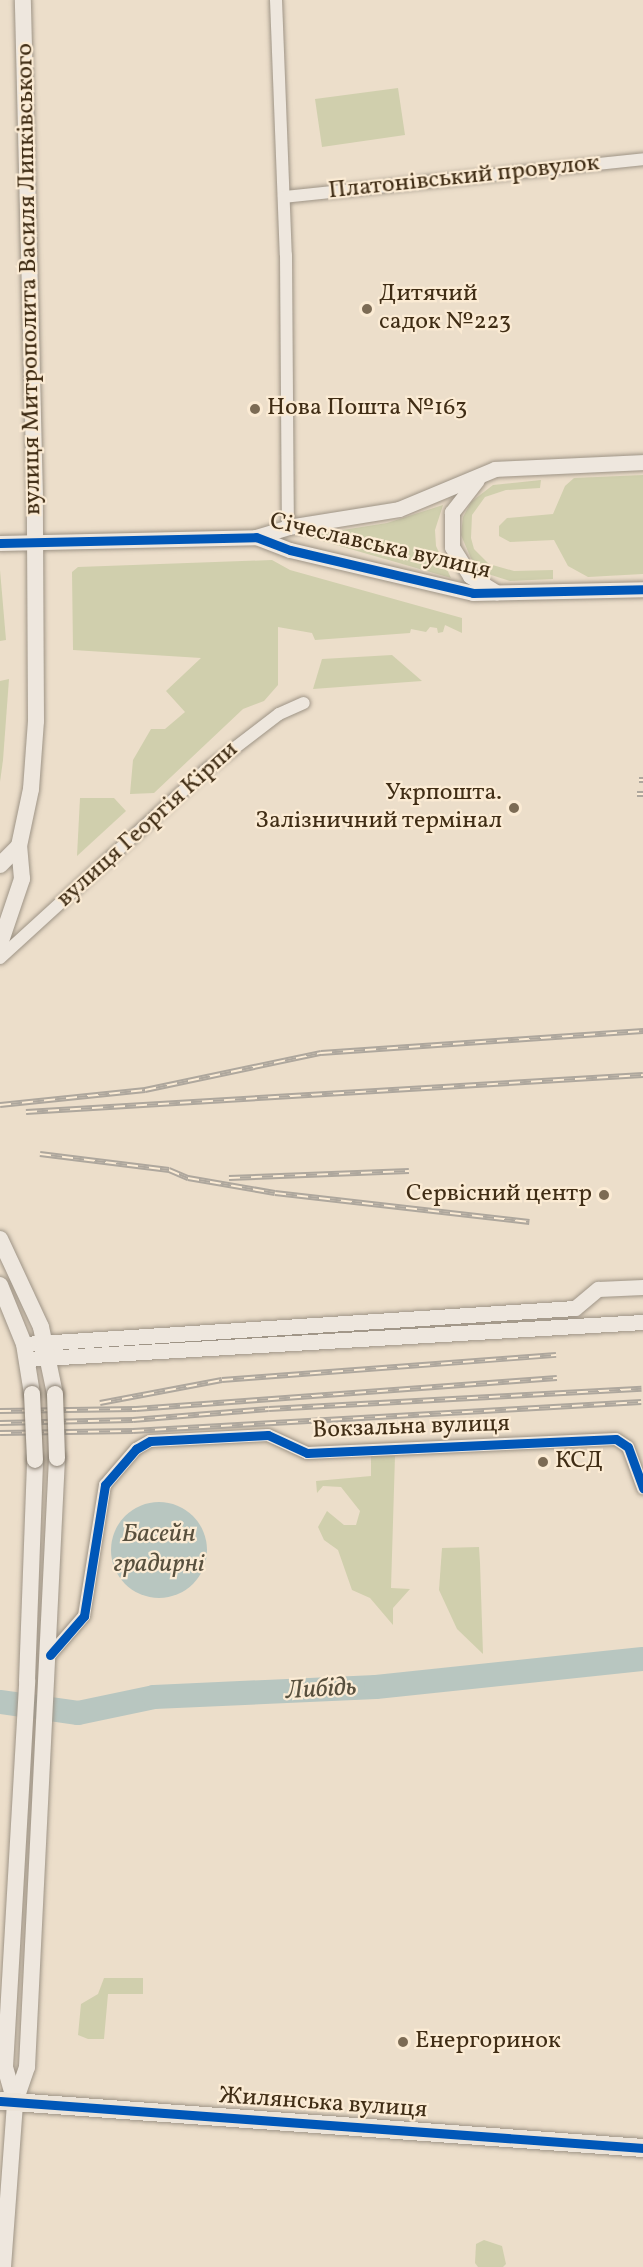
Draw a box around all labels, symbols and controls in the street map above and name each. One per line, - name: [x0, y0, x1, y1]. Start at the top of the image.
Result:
- street label: вулиця Митрополита Василя Липківського: [11, 43, 49, 515]
- street label: Платонівський провулок: [327, 149, 601, 207]
- place label: Дитячий садок №223: [379, 281, 511, 337]
- marker: Дитячий садок №223: [360, 302, 374, 316]
- place label: Нова Пошта №163: [267, 395, 467, 423]
- marker: Нова Пошта №163: [248, 402, 262, 416]
- street label: Січеславська вулиця: [267, 508, 493, 586]
- street label: вулиця Георгія Кірпи: [51, 736, 245, 914]
- place label: Укрпошта. Залізничний термінал: [255, 780, 502, 836]
- marker: Укрпошта. Залізничний термінал: [507, 801, 521, 815]
- place label: Сервісний центр: [406, 1181, 592, 1209]
- marker: Сервісний центр: [597, 1188, 611, 1202]
- street label: Вокзальна вулиця: [312, 1410, 510, 1446]
- place label: КСД: [555, 1448, 603, 1476]
- marker: КСД: [536, 1455, 550, 1469]
- water label: Басейн градирні: [114, 1519, 204, 1580]
- water label: Либідь: [285, 1673, 357, 1707]
- place label: Енергоринок: [415, 2028, 561, 2056]
- marker: Енергоринок: [396, 2035, 410, 2049]
- street label: Жилянська вулиця: [218, 2082, 428, 2126]

